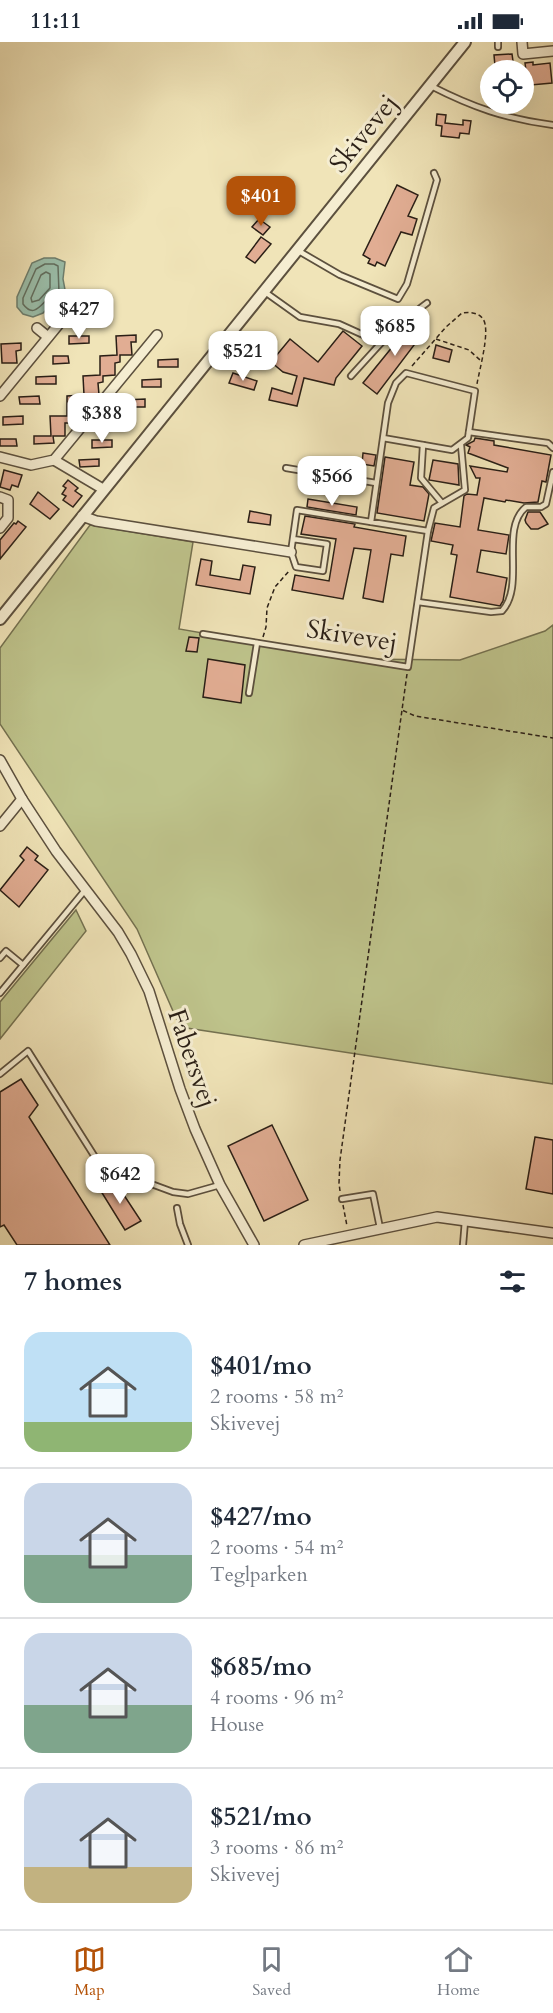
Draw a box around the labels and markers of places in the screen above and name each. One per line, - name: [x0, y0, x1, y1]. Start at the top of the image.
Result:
- pin: $401: [225, 176, 297, 227]
- pin: $427: [43, 289, 115, 340]
- pin: $685: [359, 306, 431, 357]
- pin: $521: [207, 331, 279, 382]
- pin: $388: [66, 393, 138, 444]
- pin: $566: [296, 456, 368, 507]
- pin: $642: [84, 1154, 156, 1205]

